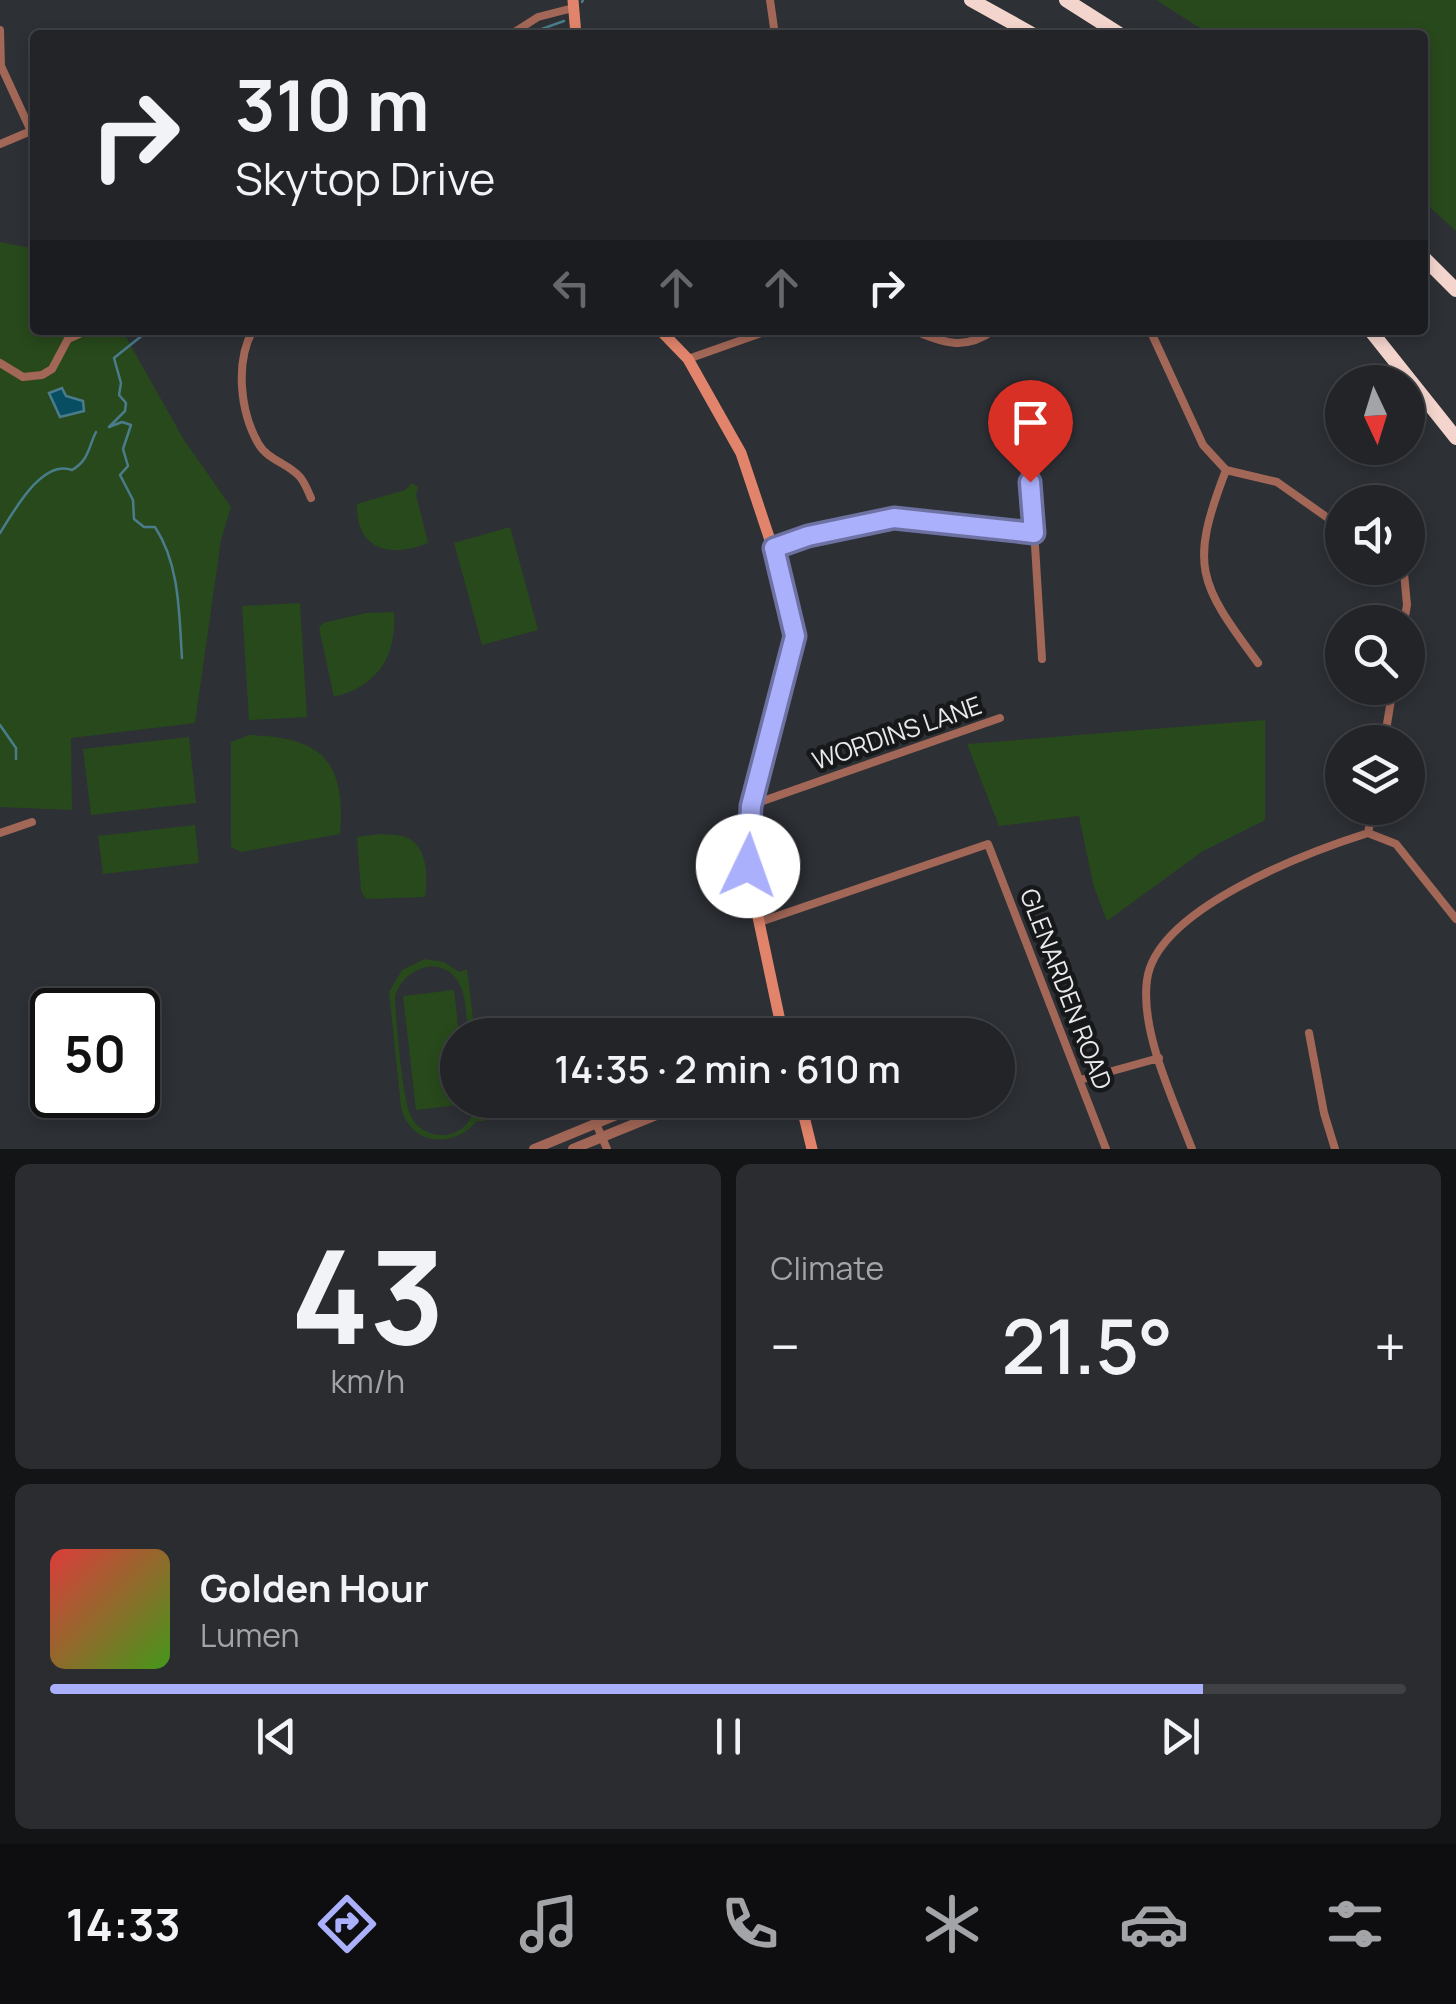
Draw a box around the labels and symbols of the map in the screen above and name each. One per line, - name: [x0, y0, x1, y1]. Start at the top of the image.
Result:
- north arrow: [1325, 365, 1425, 465]
- pin: [988, 380, 1073, 483]
- street label: WORDINS LANE: [808, 687, 986, 778]
- position arrow: [696, 814, 800, 918]
- street label: GLENARDEN ROAD: [1012, 883, 1121, 1094]
- speed limit sign: 50: [30, 988, 160, 1118]

